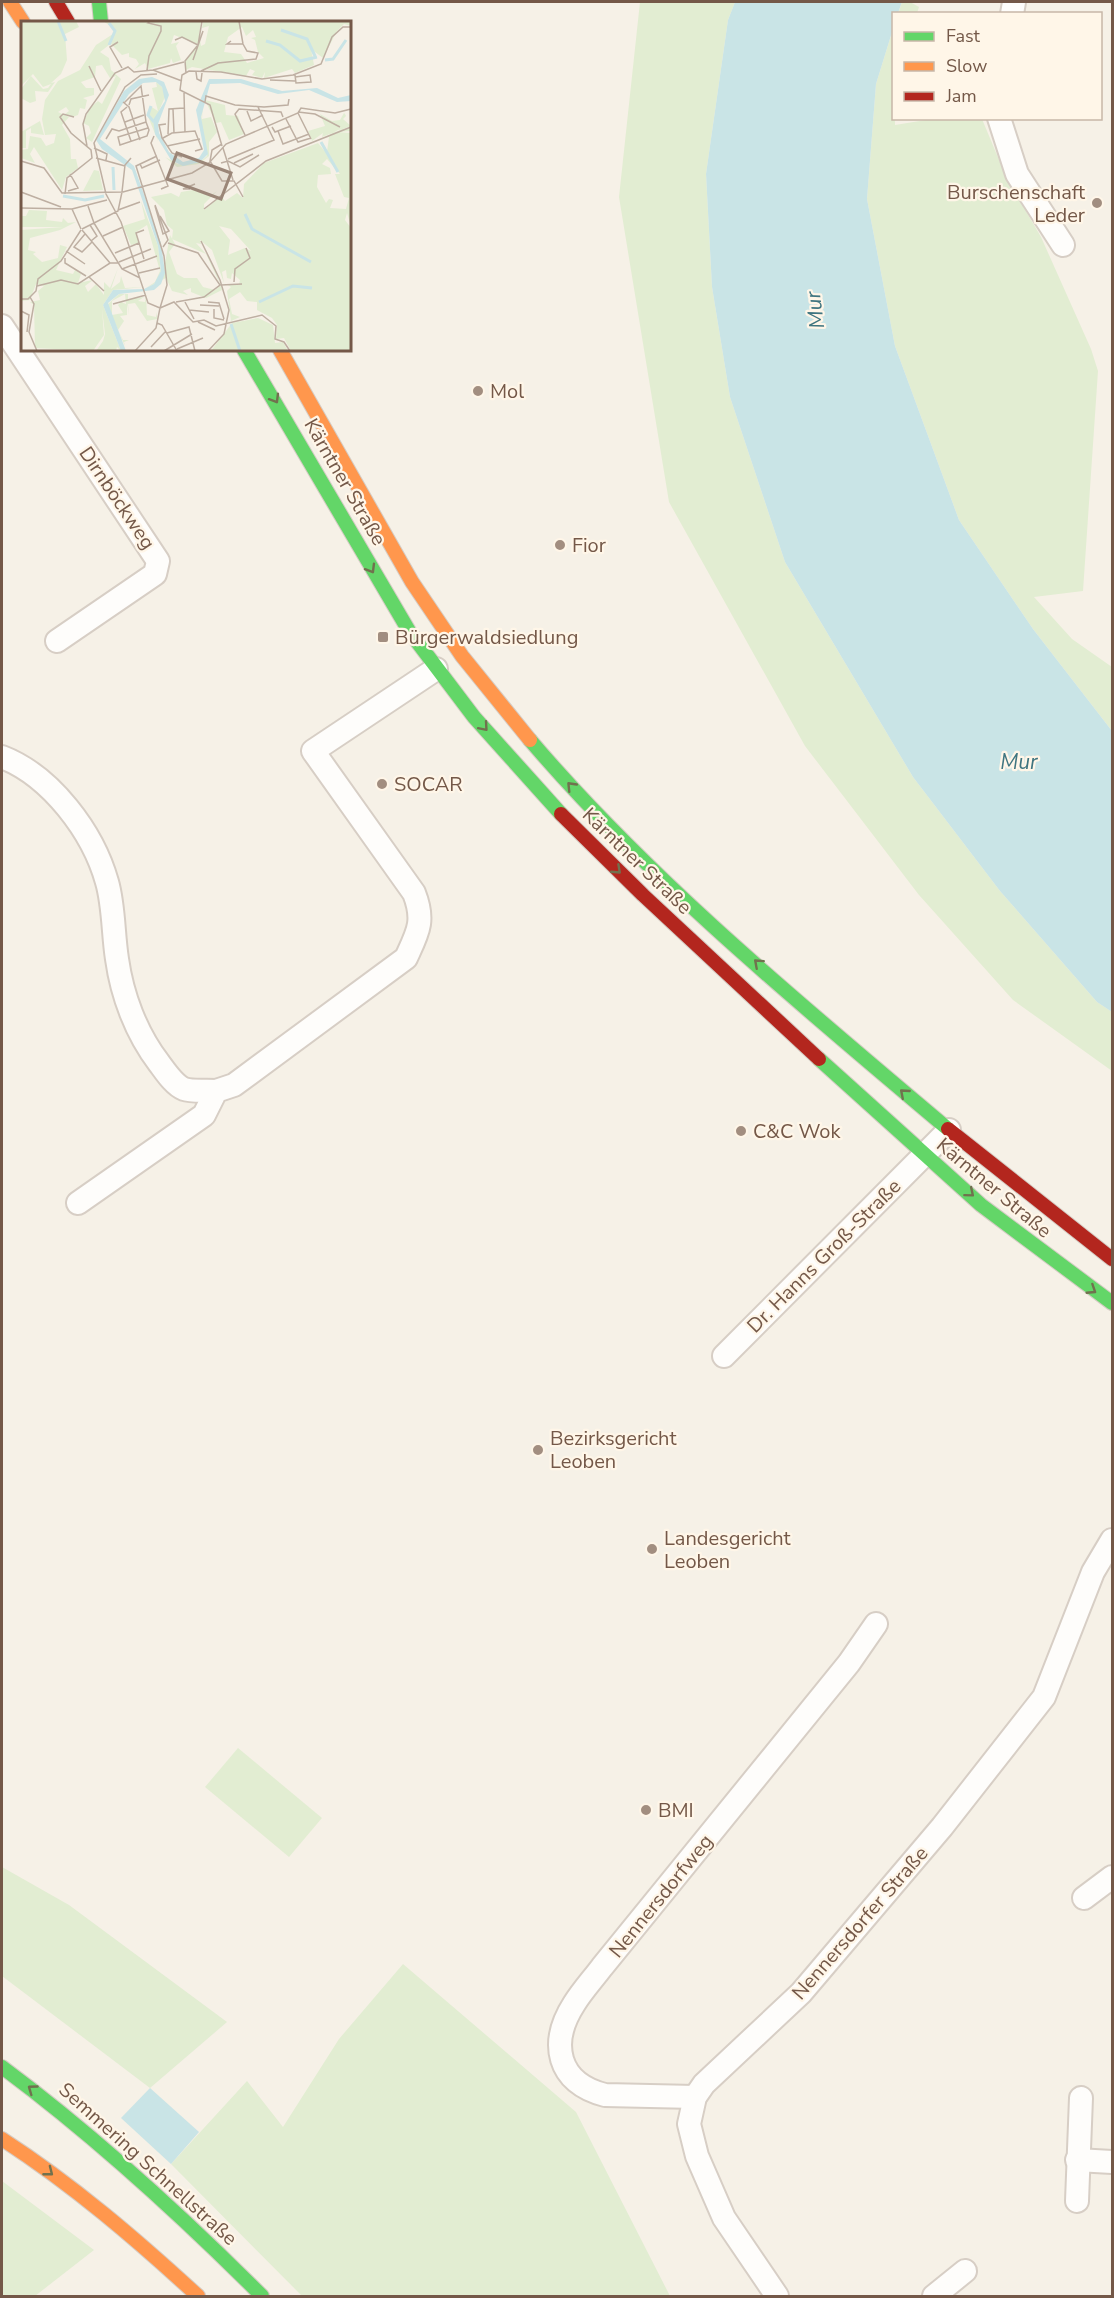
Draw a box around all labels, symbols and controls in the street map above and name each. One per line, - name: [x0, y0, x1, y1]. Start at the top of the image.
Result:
- legend: [892, 12, 1102, 120]
- inset map: [21, 21, 351, 351]
- text: Fast: [946, 24, 981, 48]
- text: Slow: [946, 54, 987, 78]
- text: Jam: [945, 84, 977, 108]
- place label: Burschenschaft Leder: [947, 179, 1086, 229]
- marker: Burschenschaft Leder: [1090, 196, 1104, 210]
- water label: Mur: [799, 289, 831, 330]
- place label: Mol: [490, 378, 524, 405]
- marker: Mol: [471, 384, 485, 398]
- one-way arrow: [267, 393, 279, 403]
- street label: Kärntner Straße: [298, 413, 392, 551]
- street label: Dirnböckweg: [73, 441, 161, 555]
- place label: Fior: [572, 532, 606, 559]
- marker: Fior: [553, 538, 567, 552]
- one-way arrow: [364, 563, 376, 573]
- place label: Bürgerwaldsiedlung: [395, 624, 578, 651]
- marker: Bürgerwaldsiedlung: [376, 630, 390, 644]
- one-way arrow: [477, 721, 488, 731]
- water label: Mur: [1000, 748, 1038, 776]
- place label: SOCAR: [394, 771, 463, 798]
- marker: SOCAR: [375, 777, 389, 791]
- one-way arrow: [567, 782, 578, 792]
- street label: Kärntner Straße: [576, 802, 698, 920]
- one-way arrow: [610, 863, 620, 874]
- one-way arrow: [754, 960, 765, 971]
- one-way arrow: [900, 1089, 911, 1100]
- place label: C&C Wok: [753, 1118, 841, 1145]
- marker: C&C Wok: [734, 1124, 748, 1138]
- street label: Kärntner Straße: [931, 1132, 1057, 1244]
- street label: Dr. Hanns Groß-Straße: [741, 1173, 907, 1339]
- one-way arrow: [963, 1186, 974, 1197]
- one-way arrow: [1086, 1282, 1096, 1294]
- place label: Bezirksgericht Leoben: [550, 1425, 677, 1475]
- marker: Bezirksgericht Leoben: [531, 1443, 545, 1457]
- place label: Landesgericht Leoben: [664, 1525, 792, 1575]
- marker: Landesgericht Leoben: [645, 1542, 659, 1556]
- place label: BMI: [658, 1797, 694, 1824]
- marker: BMI: [639, 1803, 653, 1817]
- street label: Nennersdorfweg: [603, 1829, 719, 1963]
- street label: Nennersdorfer Straße: [786, 1841, 934, 2005]
- street label: Semmering Schnellstraße: [53, 2076, 243, 2252]
- one-way arrow: [28, 2085, 39, 2096]
- one-way arrow: [43, 2164, 54, 2175]

